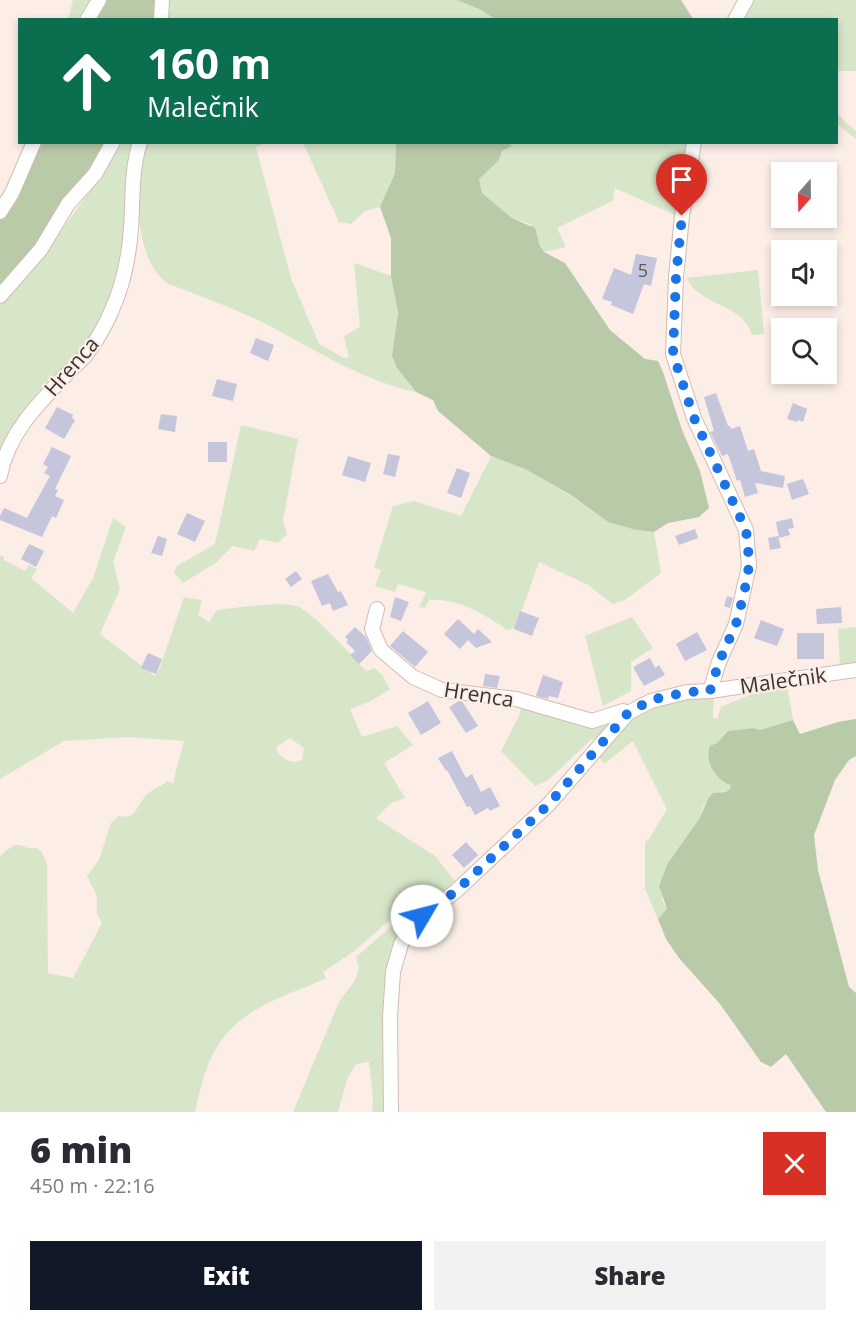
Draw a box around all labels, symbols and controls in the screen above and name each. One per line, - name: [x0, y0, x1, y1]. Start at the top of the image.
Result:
- text: 160 m: [147, 34, 271, 91]
- icon: ahead: [48, 42, 126, 120]
- text: Malečnik: [147, 88, 259, 125]
- pin: [656, 154, 707, 216]
- north arrow: [771, 162, 837, 228]
- map controls: [771, 162, 837, 384]
- icon: arrive: [665, 163, 698, 196]
- button: sound: [771, 240, 837, 306]
- house number: 5: [638, 258, 648, 282]
- button: search: [771, 318, 837, 384]
- street label: Hrenca: [37, 330, 105, 402]
- street label: Malečnik: [738, 660, 828, 700]
- street label: Hrenca: [442, 675, 516, 713]
- position arrow: [390, 884, 454, 948]
- text: 6 min: [30, 1125, 132, 1174]
- button: close: [763, 1132, 826, 1195]
- text: 450 m · 22:16: [30, 1172, 155, 1199]
- button: Exit: [30, 1241, 422, 1310]
- button: Share: [434, 1241, 826, 1310]

